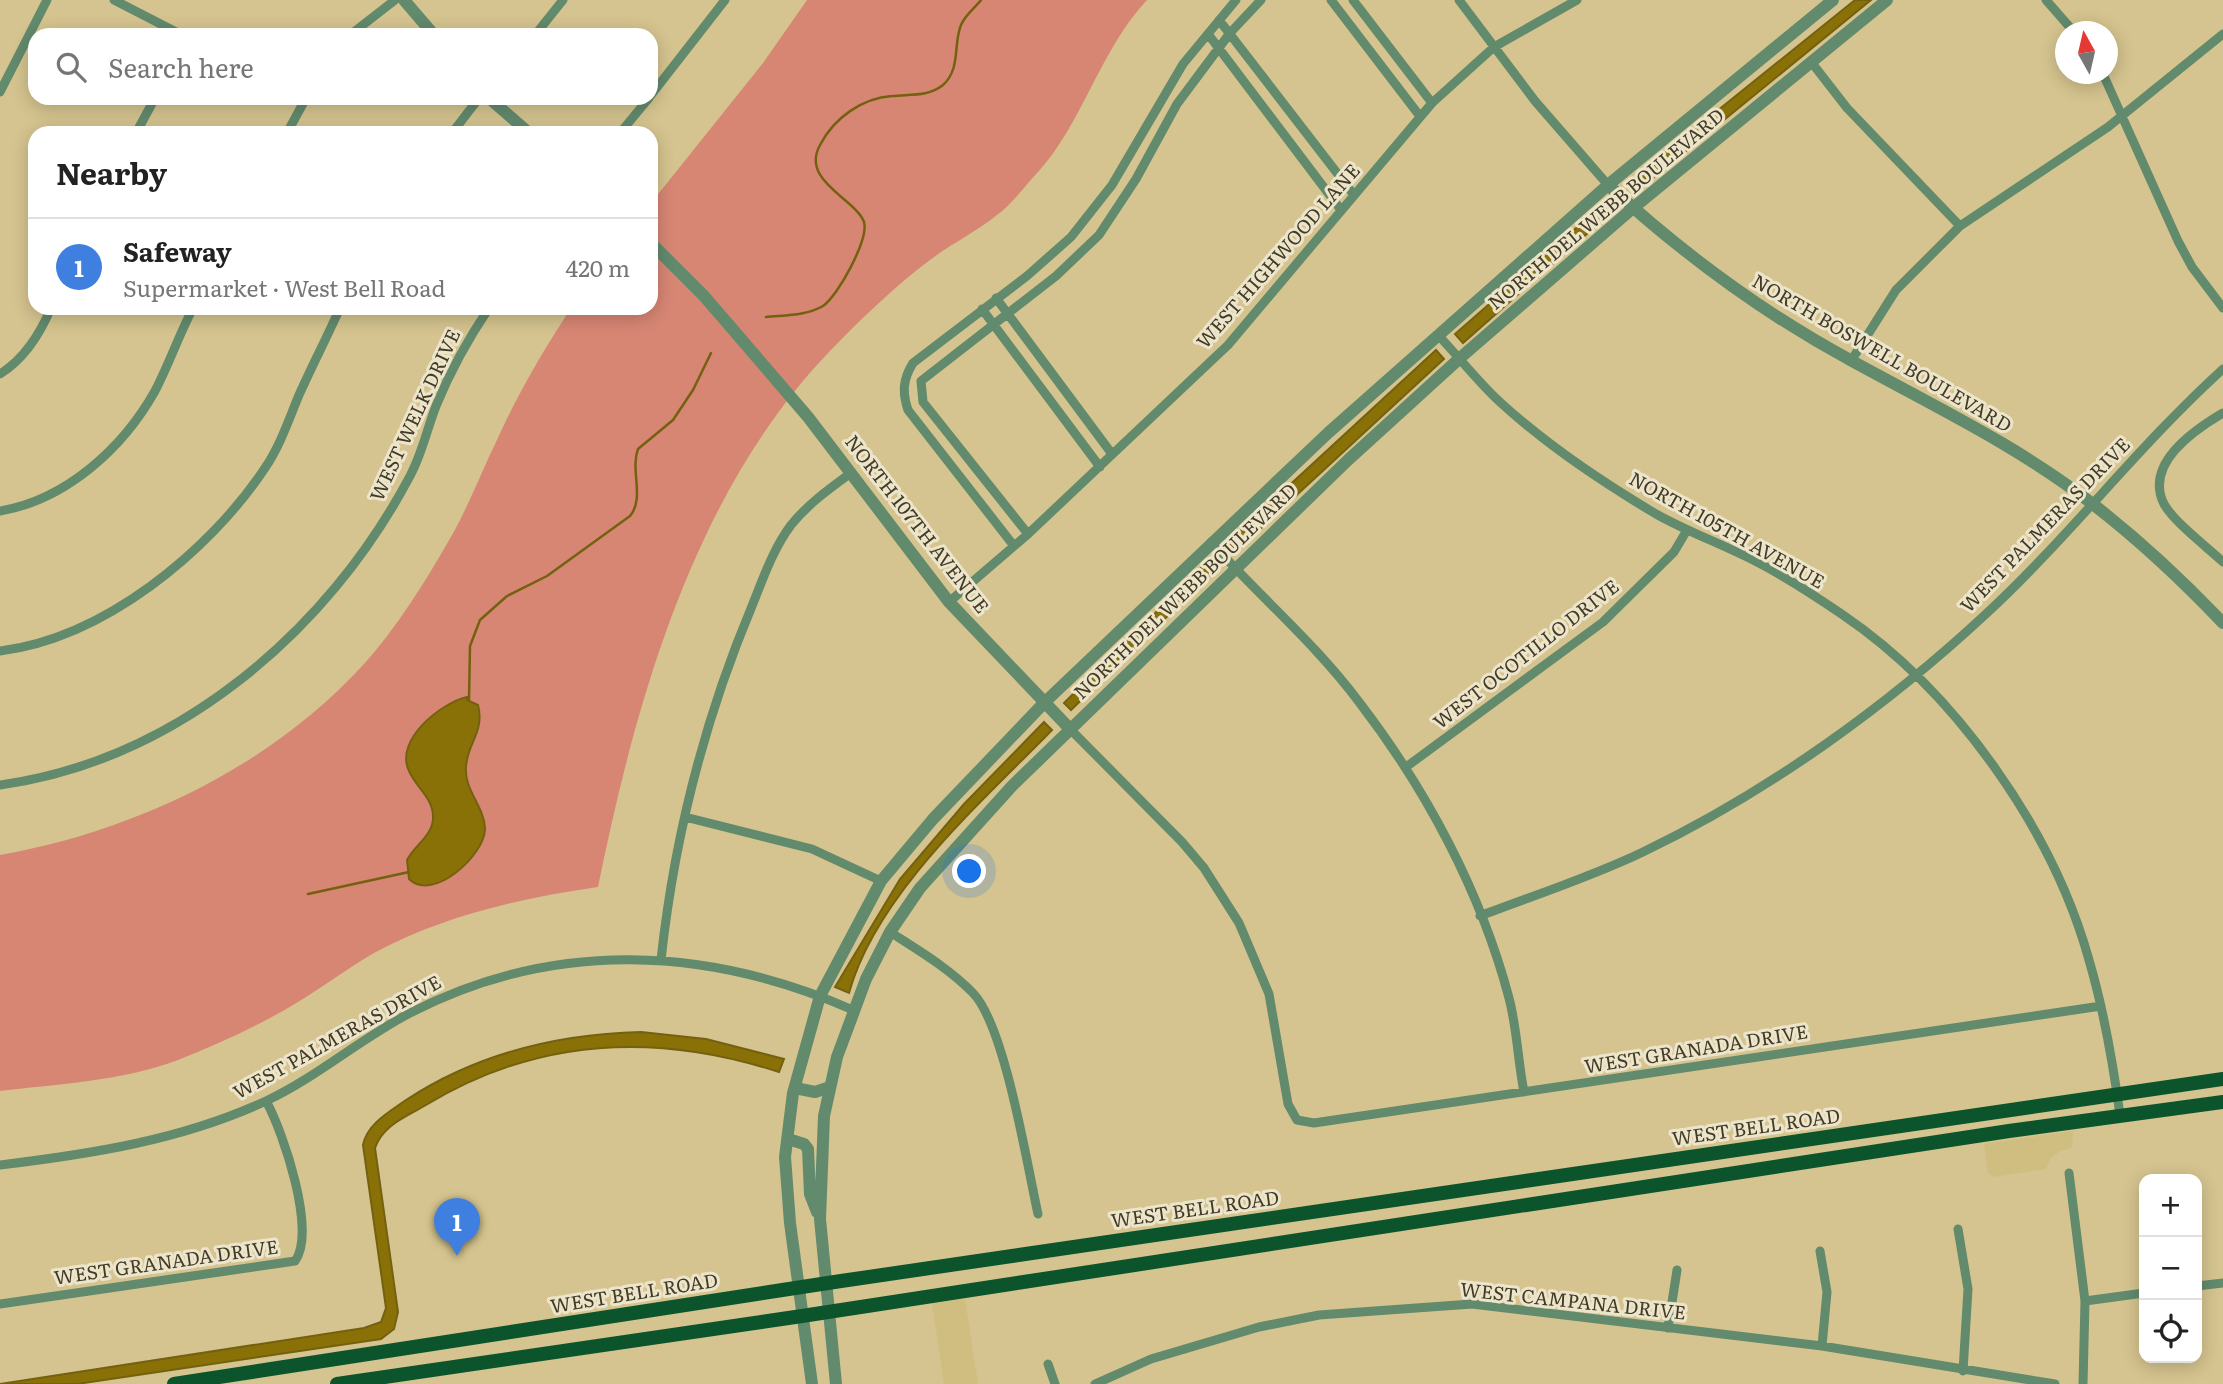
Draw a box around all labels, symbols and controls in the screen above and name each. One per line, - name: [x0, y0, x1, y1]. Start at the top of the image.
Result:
- north arrow: [2055, 21, 2118, 84]
- search box: [28, 28, 658, 105]
- text: Search here: [108, 47, 254, 86]
- icon: search: [52, 48, 90, 86]
- street label: NORTH DEL WEBB BOULEVARD: [1481, 101, 1730, 316]
- text: Nearby: [56, 150, 167, 194]
- street label: WEST HIGHWOOD LANE: [1189, 157, 1366, 354]
- text: Safeway: [123, 231, 232, 270]
- text: 1: [74, 250, 84, 284]
- text: 420 m: [565, 250, 630, 284]
- street label: NORTH BOSWELL BOULEVARD: [1747, 266, 2018, 438]
- text: Supermarket · West Bell Road: [123, 270, 446, 304]
- street label: WEST WELK DRIVE: [362, 324, 466, 505]
- street label: NORTH 107TH AVENUE: [839, 428, 996, 619]
- street label: WEST PALMERAS DRIVE: [1953, 430, 2136, 618]
- street label: NORTH 105TH AVENUE: [1625, 464, 1830, 595]
- street label: NORTH DEL WEBB BOULEVARD: [1066, 476, 1302, 705]
- street label: WEST OCOTILLO DRIVE: [1426, 572, 1624, 735]
- your location: [952, 854, 986, 888]
- street label: WEST PALMERAS DRIVE: [227, 967, 446, 1105]
- street label: WEST GRANADA DRIVE: [1582, 1016, 1810, 1080]
- street label: WEST BELL ROAD: [1670, 1100, 1842, 1152]
- map controls: [2139, 1174, 2202, 1363]
- button: +: [2139, 1174, 2202, 1237]
- street label: WEST BELL ROAD: [1109, 1182, 1281, 1234]
- pin: 1: [434, 1198, 480, 1256]
- street label: WEST GRANADA DRIVE: [52, 1231, 280, 1291]
- button: −: [2139, 1237, 2202, 1300]
- street label: WEST BELL ROAD: [548, 1265, 720, 1319]
- street label: WEST CAMPANA DRIVE: [1459, 1274, 1687, 1326]
- button: locate: [2139, 1300, 2202, 1363]

